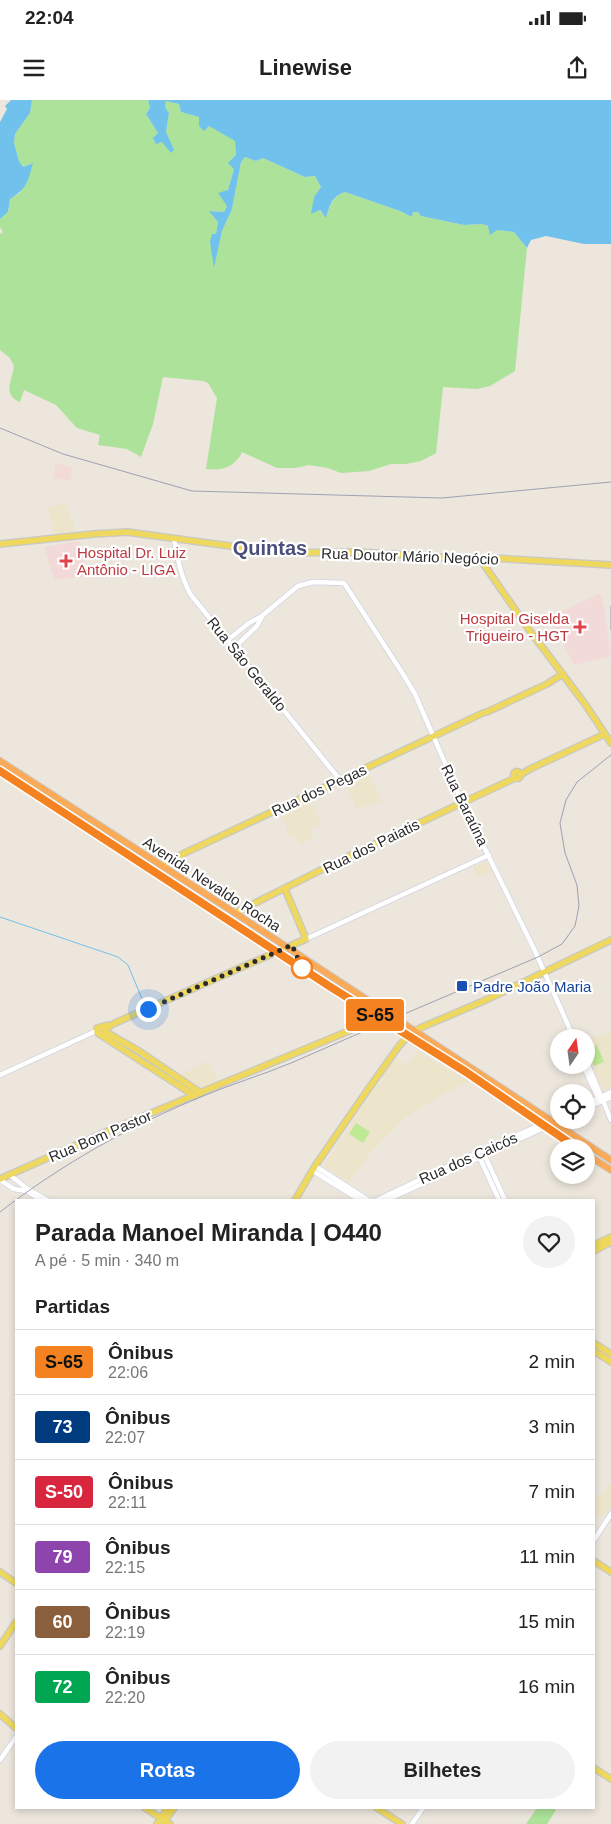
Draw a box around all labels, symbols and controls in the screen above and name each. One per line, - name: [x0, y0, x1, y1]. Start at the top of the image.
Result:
- text: 22:04: [25, 7, 74, 28]
- icon: menu: [20, 54, 48, 82]
- icon: share: [563, 54, 591, 82]
- text: Linewise: [259, 55, 352, 80]
- district label: Quintas: [233, 537, 307, 559]
- place label: Hospital Dr. Luiz Antônio - LIGA: [77, 544, 186, 578]
- street label: Rua Doutor Mário Negócio: [321, 544, 499, 568]
- marker: Hospital Dr. Luiz Antônio - LIGA: [59, 554, 73, 568]
- place label: Hospital Giselda Trigueiro - HGT: [460, 610, 570, 644]
- street label: Rua São Geraldo: [204, 614, 290, 714]
- marker: Hospital Giselda Trigueiro - HGT: [573, 620, 587, 634]
- street label: Rua dos Pegas: [269, 761, 369, 819]
- street label: Rua Baraúna: [438, 762, 492, 849]
- street label: Rua dos Paiatis: [320, 815, 422, 877]
- street label: Avenida Nevaldo Rocha: [140, 833, 285, 935]
- unlabelled marker: [291, 957, 313, 979]
- place label: Padre João Maria: [473, 978, 592, 995]
- marker: Padre João Maria: [455, 979, 469, 993]
- your location: [136, 997, 161, 1022]
- line badge: S-65: [340, 999, 410, 1031]
- text: S-65: [356, 1005, 394, 1025]
- north arrow: [550, 1029, 595, 1074]
- map controls: [550, 1029, 595, 1184]
- button: locate: [550, 1084, 595, 1129]
- street label: Rua Bom Pastor: [46, 1107, 154, 1165]
- street label: Rua dos Caicós: [416, 1129, 520, 1187]
- button: layers: [550, 1139, 595, 1184]
- button: heart: [523, 1216, 575, 1268]
- text: Parada Manoel Miranda | O440: [35, 1219, 382, 1246]
- text: A pé · 5 min · 340 m: [35, 1252, 179, 1269]
- text: Partidas: [35, 1296, 110, 1317]
- text: Ônibus: [108, 1342, 173, 1363]
- text: 2 min: [529, 1351, 575, 1372]
- text: S-65: [45, 1352, 83, 1372]
- text: 22:06: [108, 1364, 148, 1381]
- text: Ônibus: [105, 1407, 170, 1428]
- text: 3 min: [529, 1416, 575, 1437]
- text: 73: [52, 1417, 73, 1437]
- text: 22:07: [105, 1429, 145, 1446]
- text: Ônibus: [108, 1472, 173, 1493]
- text: 7 min: [529, 1481, 575, 1502]
- text: S-50: [45, 1482, 83, 1502]
- text: 22:11: [108, 1494, 147, 1511]
- text: Ônibus: [105, 1537, 170, 1558]
- text: 11 min: [519, 1546, 575, 1567]
- text: 79: [52, 1547, 73, 1567]
- text: 22:15: [105, 1559, 145, 1576]
- text: Ônibus: [105, 1602, 170, 1623]
- text: 15 min: [518, 1611, 575, 1632]
- text: 60: [52, 1612, 73, 1632]
- text: 22:19: [105, 1624, 145, 1641]
- text: Ônibus: [105, 1667, 170, 1688]
- text: 16 min: [518, 1676, 575, 1697]
- text: 72: [52, 1677, 73, 1697]
- text: 22:20: [105, 1689, 145, 1706]
- button: Rotas: [35, 1741, 300, 1799]
- button: Bilhetes: [310, 1741, 575, 1799]

